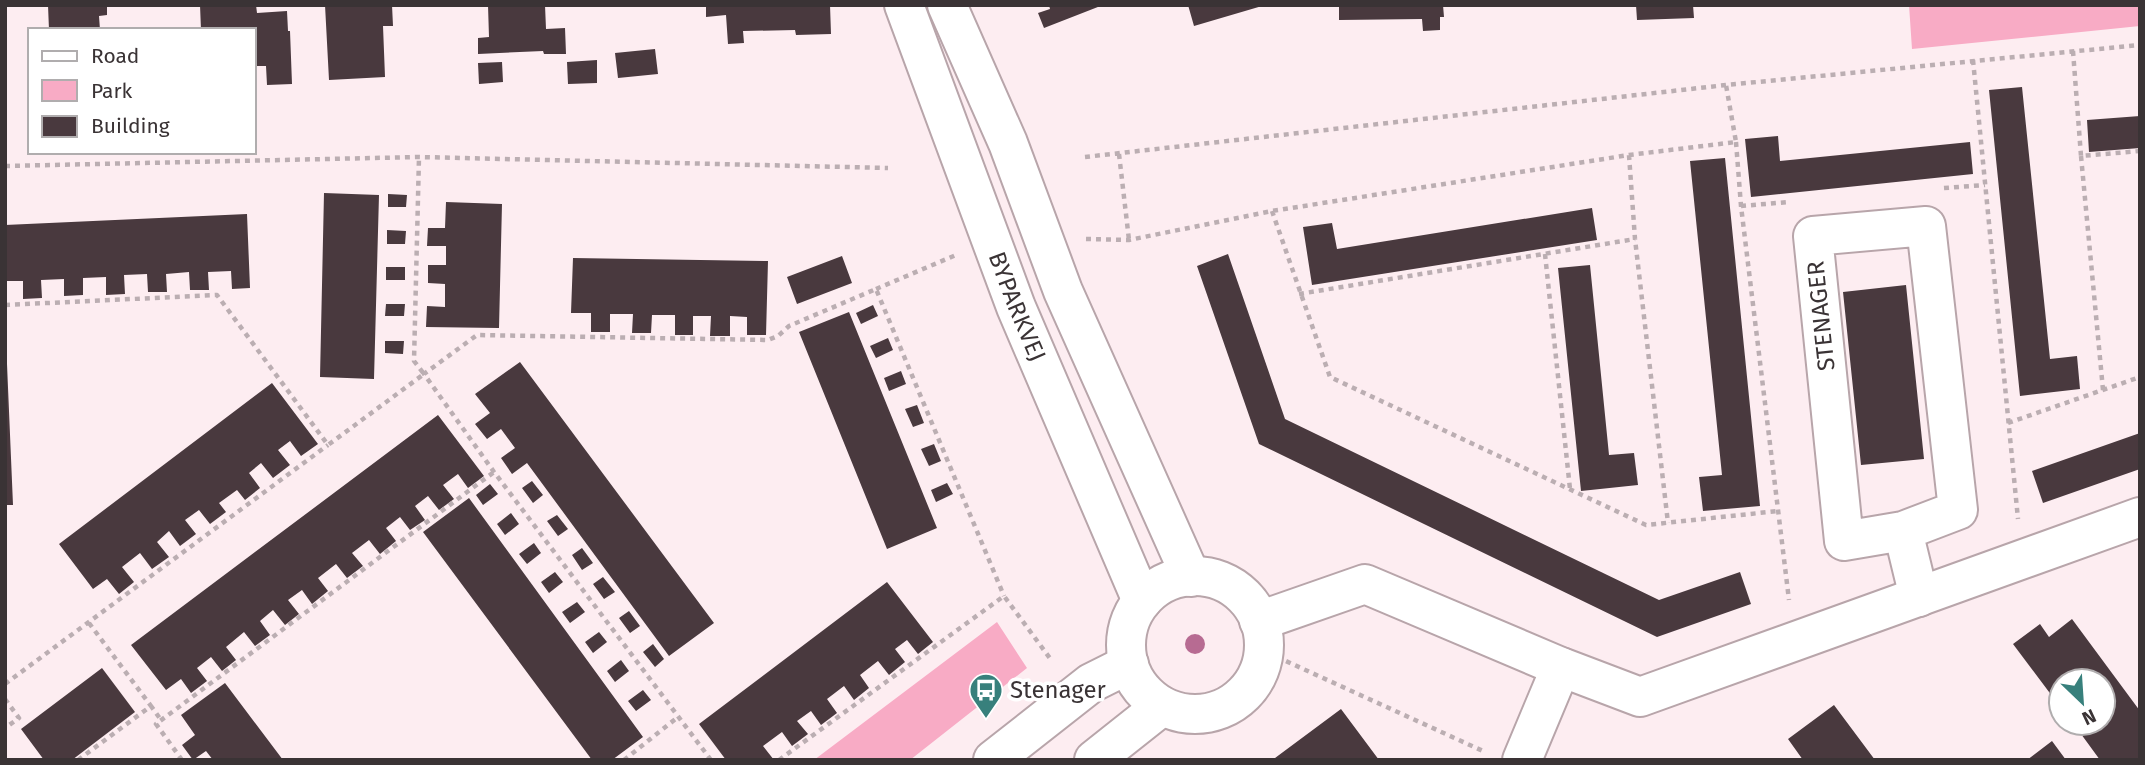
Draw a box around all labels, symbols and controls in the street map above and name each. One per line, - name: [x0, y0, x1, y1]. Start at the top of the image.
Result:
- legend: [28, 28, 256, 154]
- text: Road: [91, 43, 139, 69]
- text: Park: [91, 78, 133, 104]
- text: Building: [91, 113, 170, 139]
- street label: BYPARKVEJ: [983, 248, 1052, 366]
- street label: STENAGER: [1801, 260, 1841, 372]
- north arrow: [2047, 667, 2117, 737]
- bus stop icon: Stenager: [967, 671, 1005, 720]
- place label: Stenager: [1010, 676, 1107, 704]
- text: N: [2078, 704, 2100, 730]

